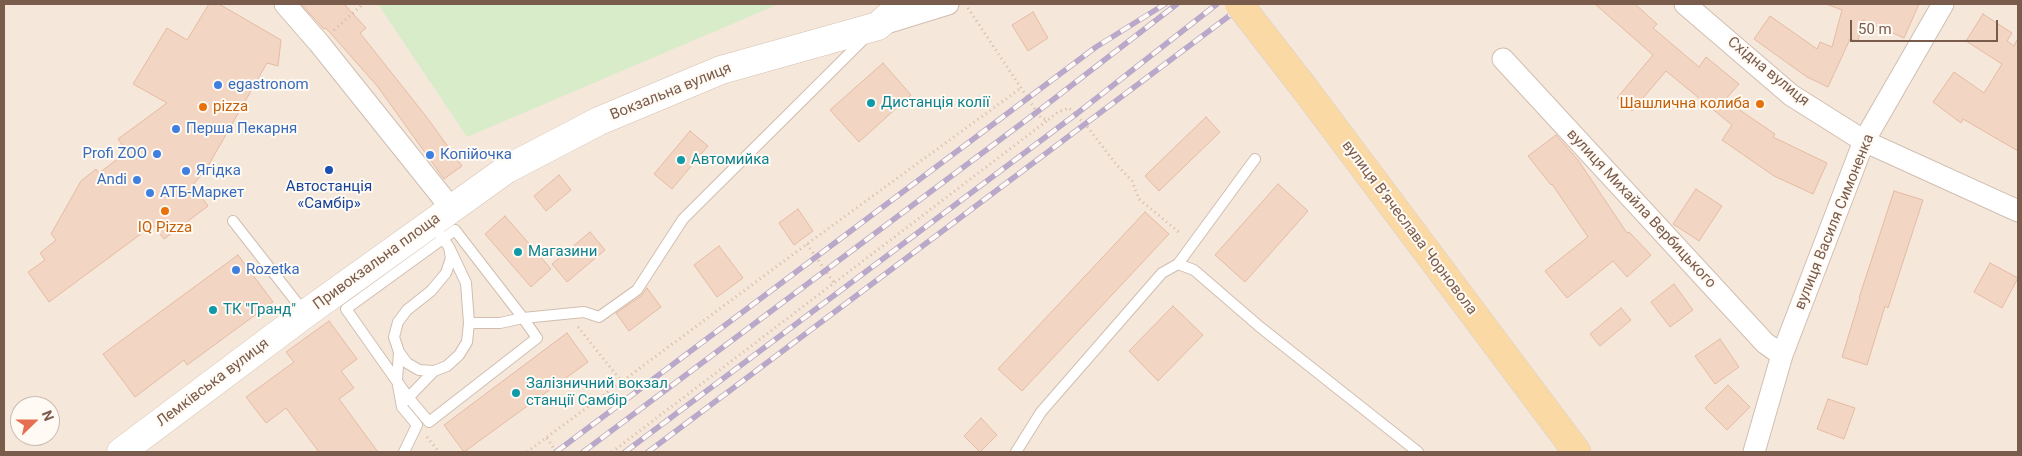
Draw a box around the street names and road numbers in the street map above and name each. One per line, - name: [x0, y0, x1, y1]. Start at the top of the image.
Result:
- street label: Східна вулиця: [1723, 33, 1813, 111]
- street label: Вокзальна вулиця: [608, 59, 734, 125]
- street label: вулиця Михайла Вербицького: [1562, 126, 1720, 292]
- street label: вулиця Василя Симоненка: [1791, 132, 1879, 312]
- street label: вулиця Вʼячеслава Чорновола: [1338, 137, 1480, 319]
- street label: Привокзальна площа: [310, 210, 444, 314]
- street label: Лемківська вулиця: [153, 335, 273, 431]

